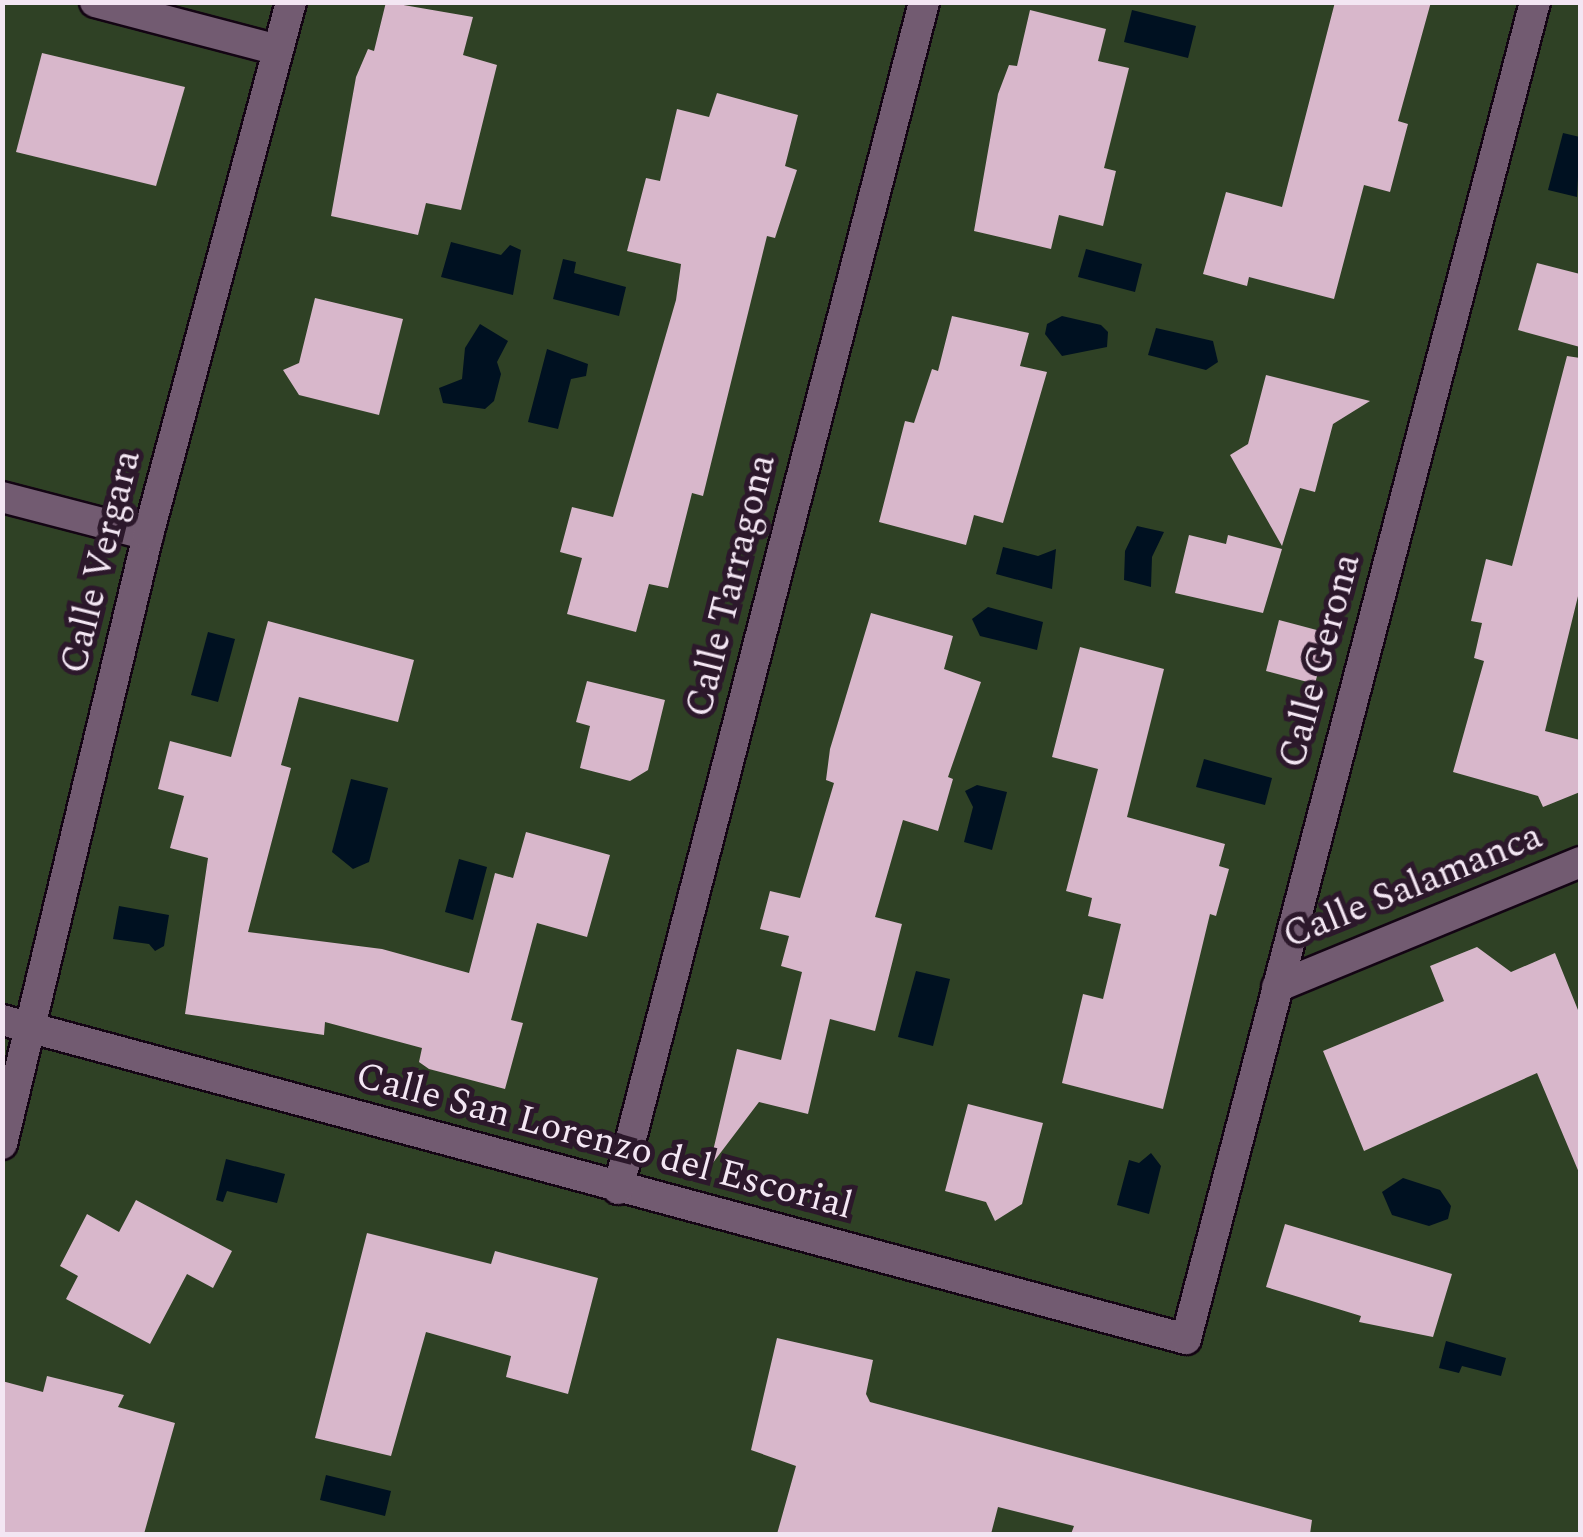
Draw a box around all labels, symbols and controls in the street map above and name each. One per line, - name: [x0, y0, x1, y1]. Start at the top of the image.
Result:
- street label: Calle Vergara: [52, 445, 152, 679]
- street label: Calle Tarragona: [677, 450, 787, 722]
- street label: Calle Gerona: [1271, 549, 1371, 773]
- street label: Calle Salamanca: [1277, 814, 1549, 960]
- street label: Calle San Lorenzo del Escorial: [351, 1054, 857, 1230]

